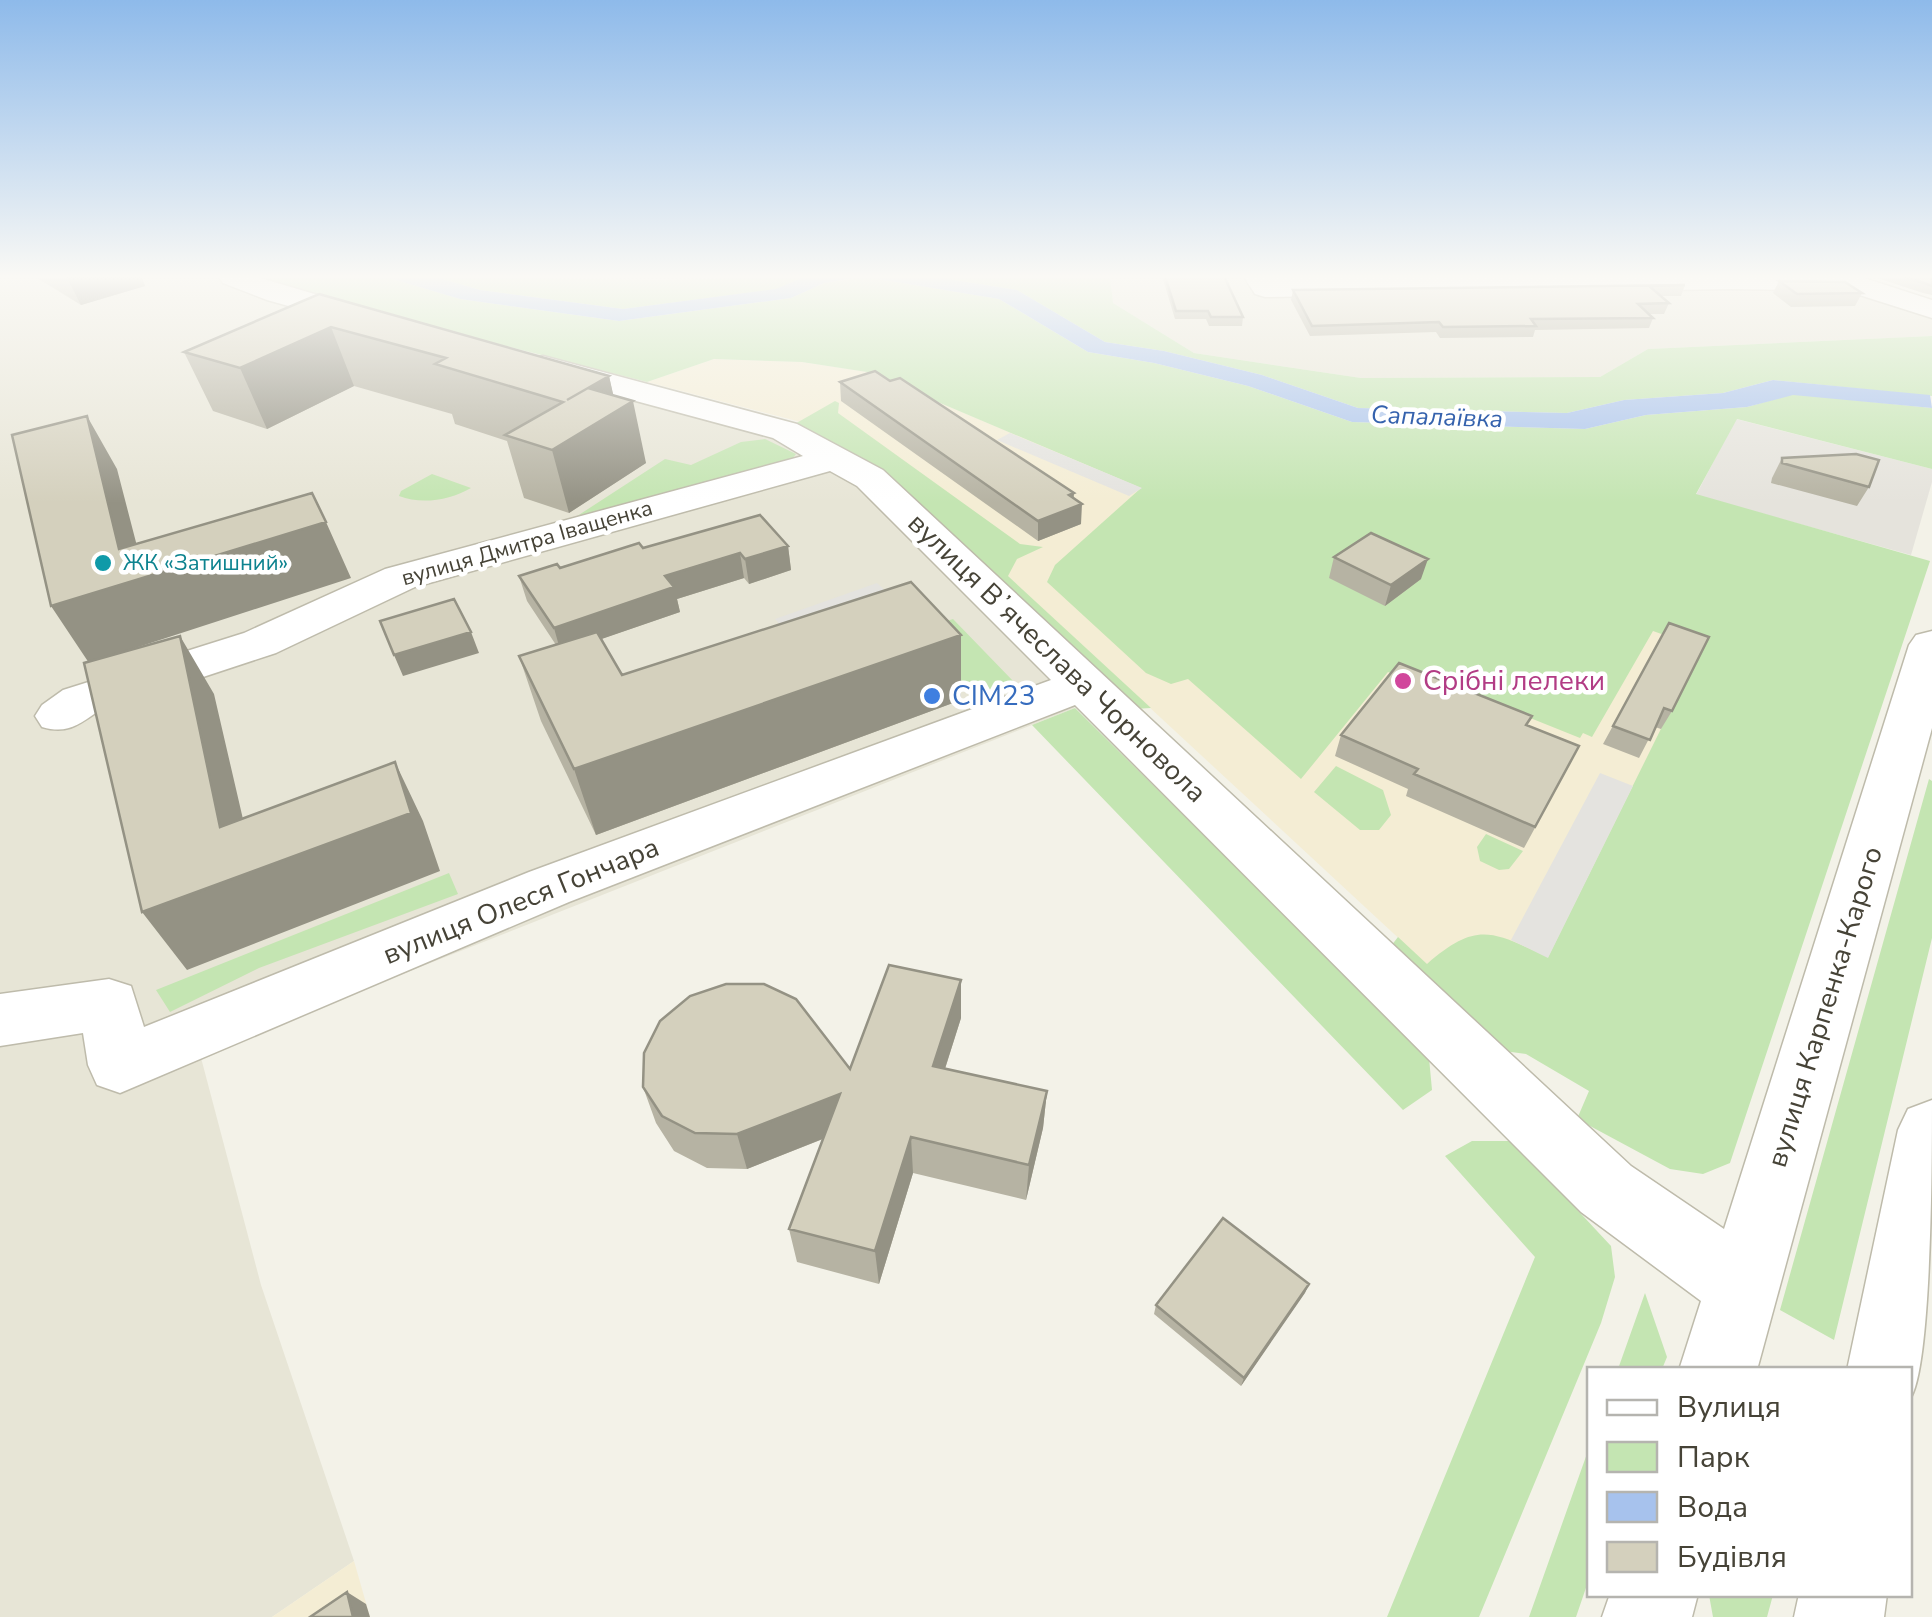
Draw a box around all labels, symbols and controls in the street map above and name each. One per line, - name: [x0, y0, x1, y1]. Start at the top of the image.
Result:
- water label: Сапалаївка: [1370, 398, 1504, 436]
- street label: вулиця Дмитра Іващенка: [398, 493, 656, 593]
- street label: вулиця Вʼячеслава Чорновола: [899, 505, 1215, 811]
- place label: ЖК «Затишний»: [123, 548, 288, 578]
- marker: ЖК «Затишний»: [92, 552, 114, 574]
- place label: Срібні лелеки: [1423, 662, 1605, 700]
- marker: Срібні лелеки: [1392, 670, 1414, 692]
- place label: СІМ23: [952, 677, 1036, 715]
- marker: СІМ23: [921, 685, 943, 707]
- street label: вулиця Олеся Гончара: [377, 828, 665, 974]
- street label: вулиця Карпенка-Карого: [1758, 842, 1892, 1172]
- legend: [1587, 1367, 1912, 1597]
- text: Вулиця: [1677, 1387, 1781, 1428]
- text: Парк: [1677, 1437, 1750, 1478]
- text: Вода: [1677, 1487, 1748, 1528]
- text: Будівля: [1677, 1537, 1787, 1578]

